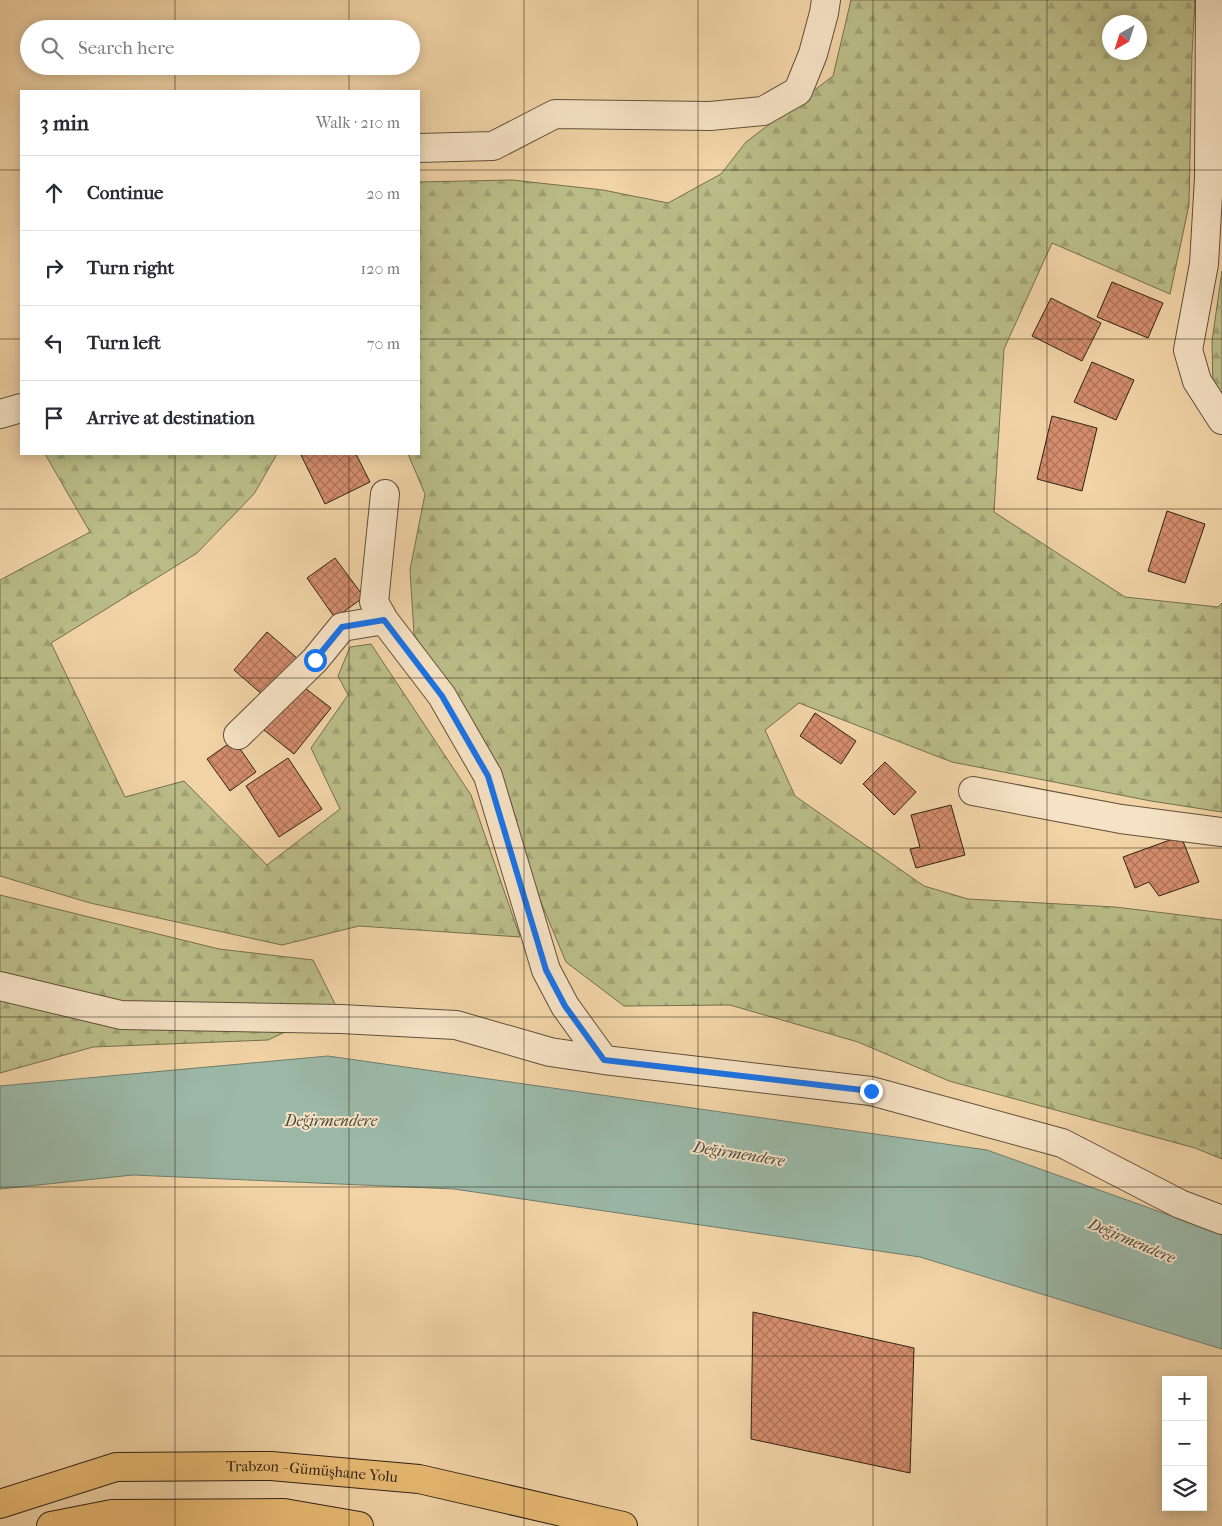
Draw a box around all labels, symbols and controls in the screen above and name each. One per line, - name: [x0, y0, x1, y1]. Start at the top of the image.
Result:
- north arrow: [1102, 15, 1147, 60]
- search box: [20, 20, 420, 75]
- icon: search: [38, 34, 66, 62]
- text: Search here: [78, 37, 174, 59]
- text: 3 min: [40, 111, 89, 135]
- text: Walk · 210 m: [316, 113, 400, 132]
- icon: ahead: [40, 179, 68, 207]
- text: Continue: [87, 182, 163, 204]
- text: 20 m: [366, 184, 400, 203]
- icon: right: [40, 254, 68, 282]
- text: Turn right: [87, 257, 174, 279]
- text: 120 m: [361, 259, 400, 278]
- icon: left: [40, 329, 68, 357]
- text: Turn left: [87, 332, 161, 354]
- text: 70 m: [367, 334, 400, 353]
- icon: arrive: [40, 404, 68, 432]
- text: Arrive at destination: [87, 407, 255, 429]
- route start: [304, 649, 327, 672]
- route end: [860, 1080, 883, 1103]
- water label: Değirmendere: [284, 1111, 378, 1130]
- water label: Değirmendere: [691, 1137, 787, 1170]
- water label: Değirmendere: [1085, 1213, 1179, 1267]
- map controls: [1162, 1376, 1207, 1511]
- button: +: [1162, 1376, 1207, 1421]
- button: −: [1162, 1421, 1207, 1466]
- street label: Trabzon - Gümüşhane Yolu: [226, 1457, 399, 1486]
- button: layers: [1162, 1466, 1207, 1511]

